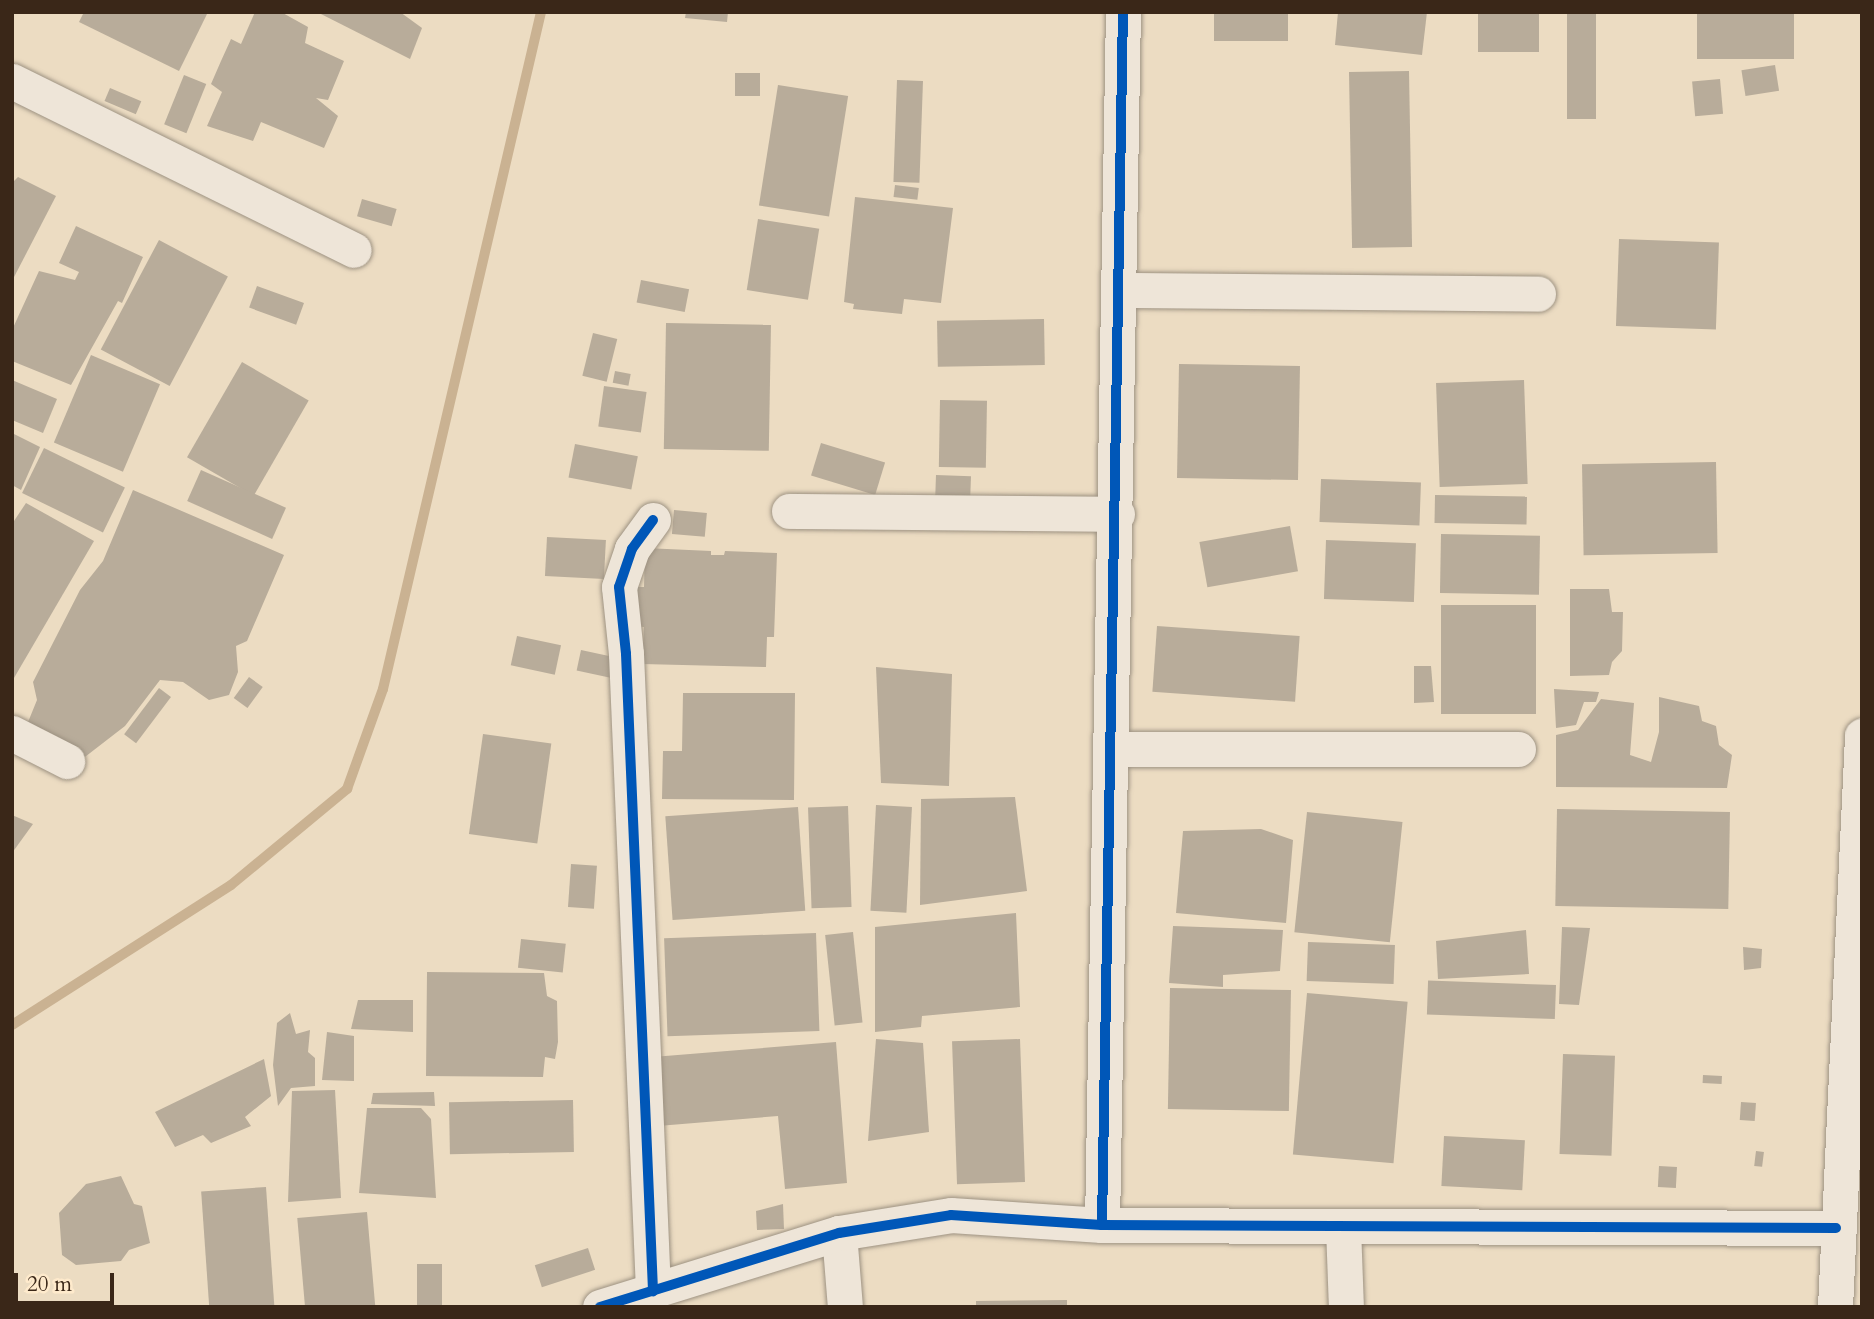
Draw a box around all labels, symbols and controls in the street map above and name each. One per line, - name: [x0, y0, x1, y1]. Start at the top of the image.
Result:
- scale bar: [18, 1260, 117, 1304]
- text: 20 m: [27, 1270, 72, 1299]

